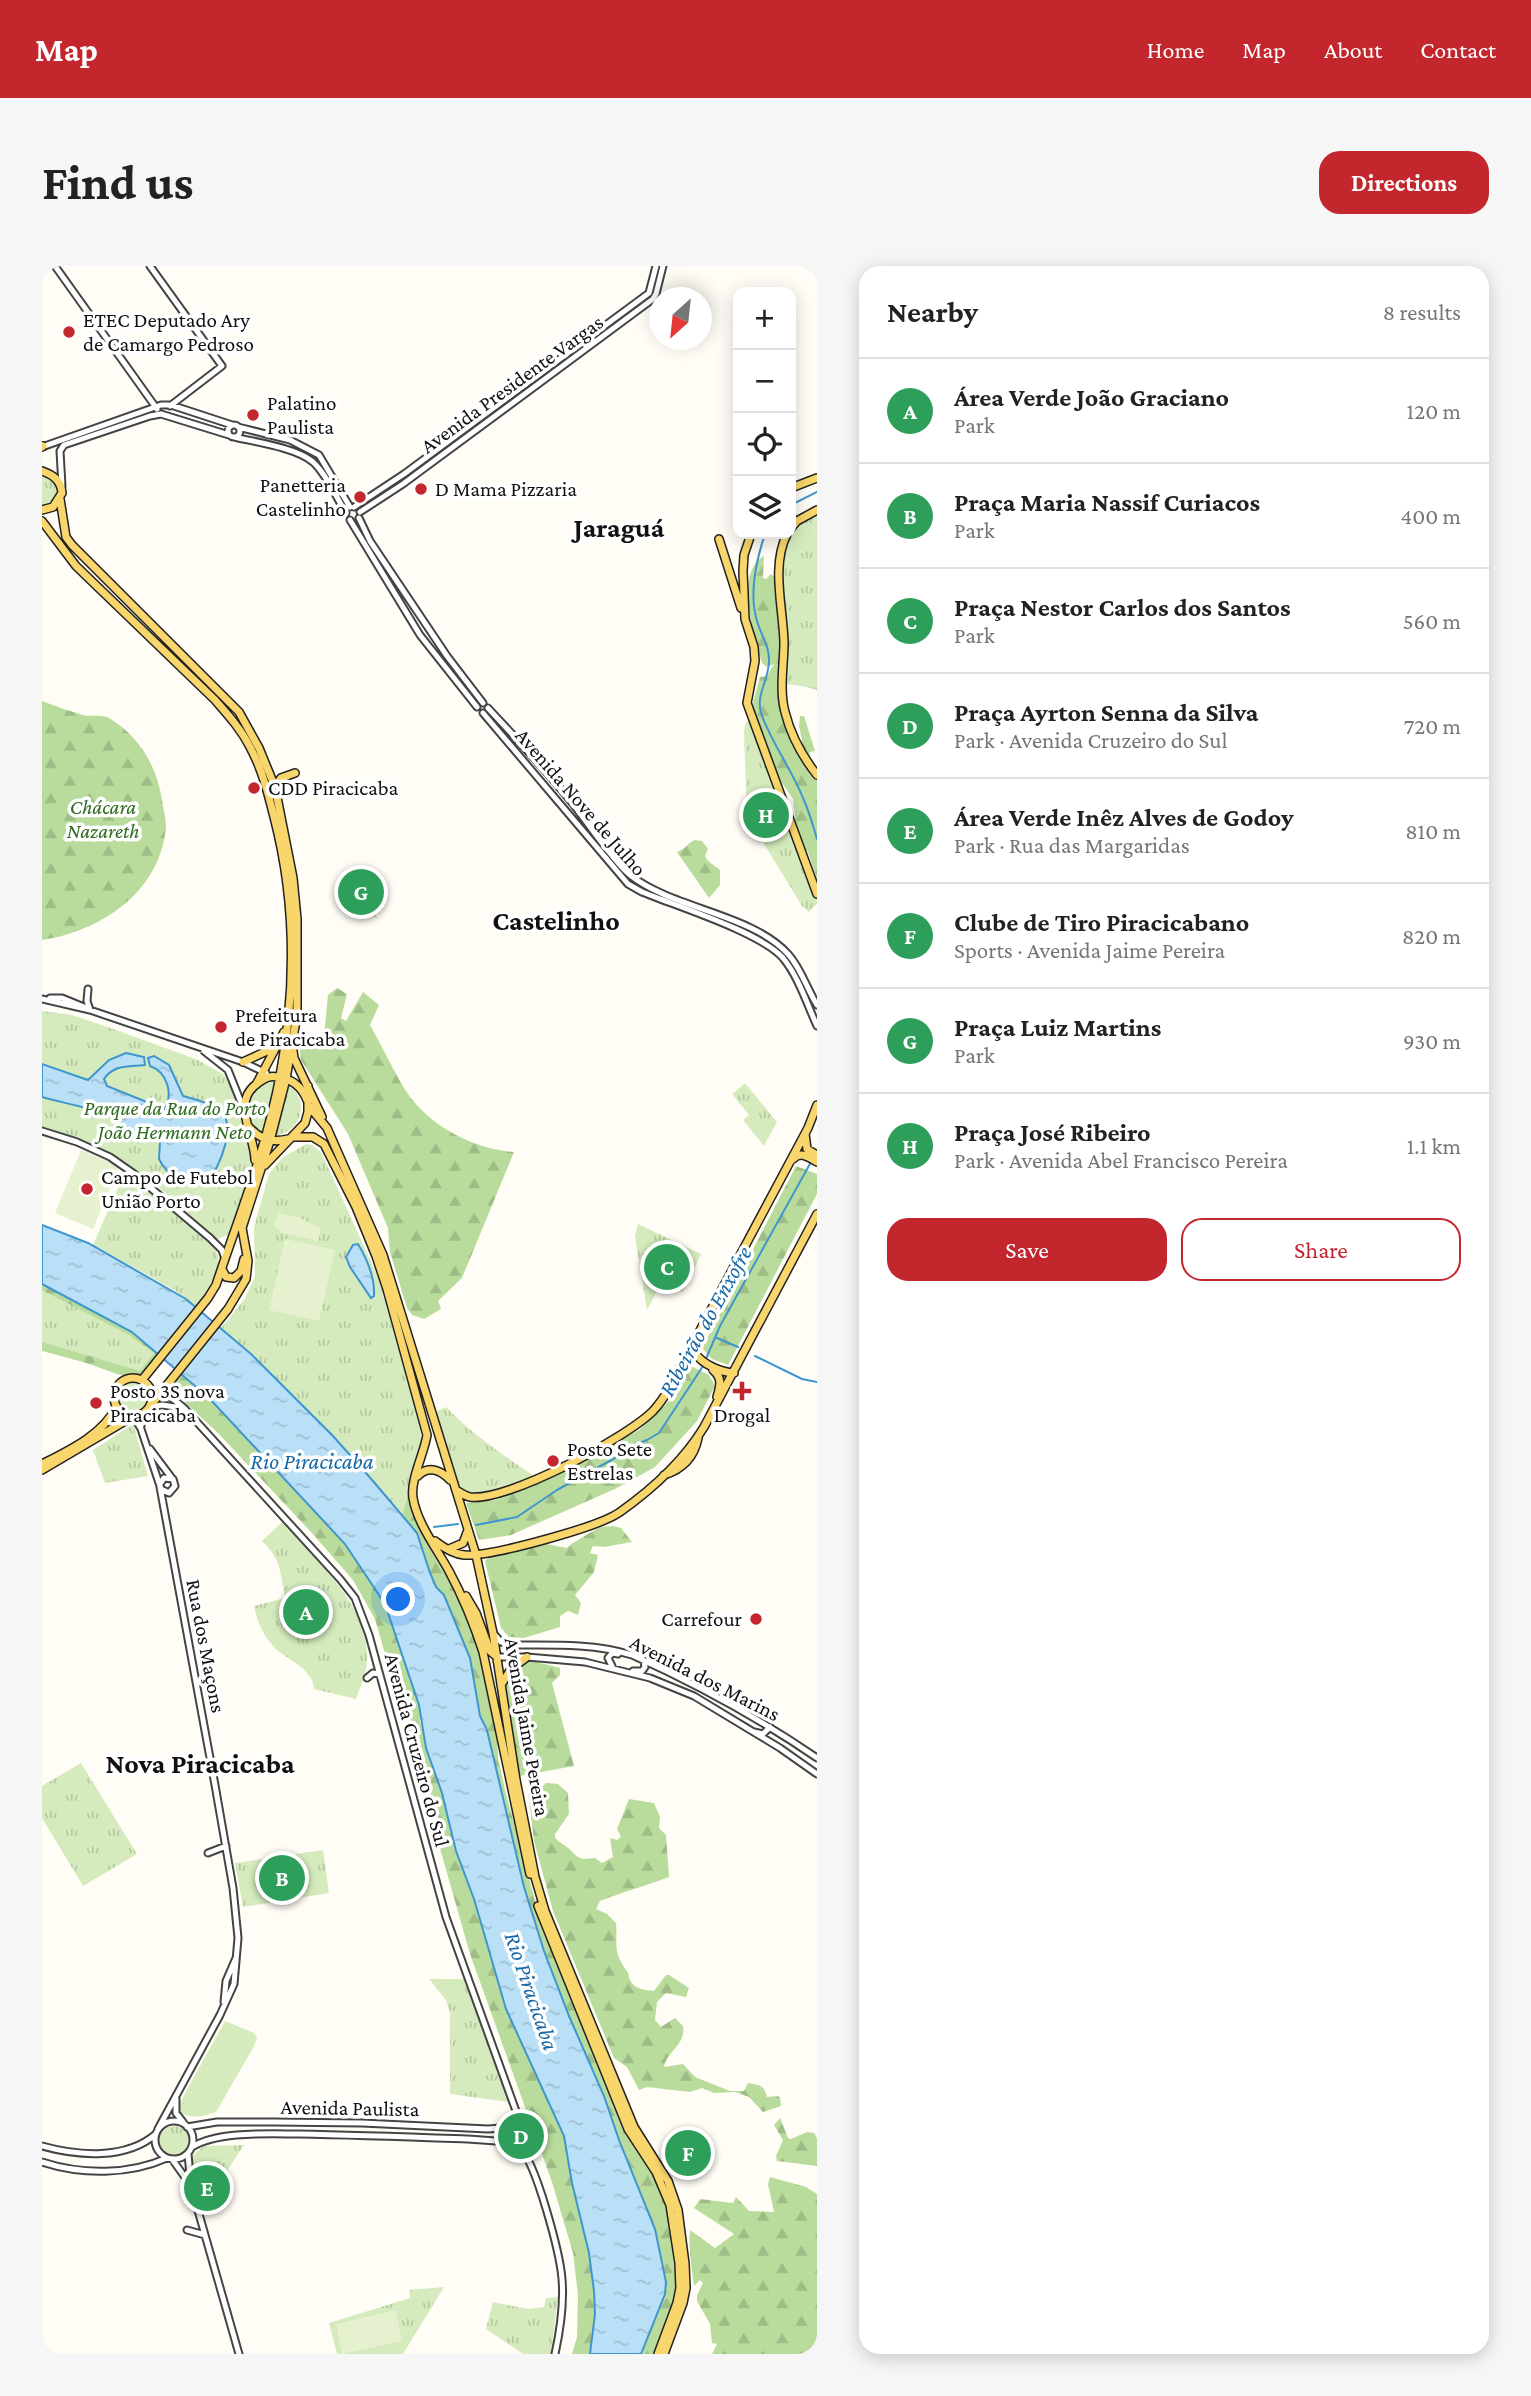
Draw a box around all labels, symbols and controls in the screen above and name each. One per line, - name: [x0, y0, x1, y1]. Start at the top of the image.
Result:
- text: Map: [35, 31, 98, 68]
- text: Home: [1147, 36, 1204, 63]
- text: Map: [1242, 36, 1286, 63]
- text: About: [1324, 36, 1382, 63]
- text: Contact: [1420, 36, 1496, 63]
- button: Directions: [1319, 151, 1489, 214]
- text: Find us: [42, 155, 194, 210]
- north arrow: [649, 287, 712, 350]
- map controls: [733, 287, 796, 539]
- button: +: [733, 287, 796, 350]
- text: Nearby: [887, 295, 978, 328]
- text: 8 results: [1383, 299, 1461, 325]
- place label: ETEC Deputado Ary de Camargo Pedroso: [83, 308, 254, 356]
- street label: Avenida Presidente Vargas: [416, 310, 608, 458]
- marker: ETEC Deputado Ary de Camargo Pedroso: [61, 324, 77, 340]
- button: −: [733, 350, 796, 413]
- text: Área Verde João Graciano: [954, 383, 1229, 412]
- place label: Palatino Paulista: [267, 391, 336, 439]
- text: A: [903, 398, 917, 424]
- text: 120 m: [1407, 398, 1461, 424]
- marker: Palatino Paulista: [245, 407, 261, 423]
- text: Park: [954, 412, 995, 438]
- button: locate: [733, 413, 796, 476]
- place label: Panetteria Castelinho: [256, 473, 346, 521]
- button: layers: [733, 476, 796, 539]
- place label: D Mama Pizzaria: [435, 477, 577, 501]
- marker: D Mama Pizzaria: [413, 481, 429, 497]
- text: Praça Maria Nassif Curiacos: [954, 488, 1260, 517]
- marker: Panetteria Castelinho: [352, 489, 368, 505]
- text: B: [903, 503, 917, 529]
- text: 400 m: [1400, 503, 1461, 529]
- district label: Jaraguá: [571, 512, 665, 543]
- text: Park: [954, 517, 995, 543]
- text: Praça Nestor Carlos dos Santos: [954, 593, 1291, 622]
- text: C: [903, 608, 917, 634]
- text: 560 m: [1403, 608, 1461, 634]
- text: Park: [954, 622, 995, 648]
- text: Praça Ayrton Senna da Silva: [954, 698, 1259, 727]
- text: D: [902, 713, 918, 739]
- text: 720 m: [1404, 713, 1461, 739]
- street label: Avenida Nove de Julho: [510, 723, 652, 881]
- text: Park · Avenida Cruzeiro do Sul: [954, 727, 1228, 753]
- place label: CDD Piracicaba: [268, 776, 399, 800]
- marker: CDD Piracicaba: [246, 780, 262, 796]
- pin: H: [743, 789, 789, 841]
- park label: Chácara Nazareth: [67, 795, 139, 843]
- text: Área Verde Inêz Alves de Godoy: [954, 803, 1294, 832]
- text: E: [903, 818, 917, 844]
- text: 810 m: [1405, 818, 1461, 844]
- text: Park · Rua das Margaridas: [954, 832, 1190, 858]
- pin: G: [338, 866, 384, 918]
- district label: Castelinho: [492, 905, 620, 936]
- text: Clube de Tiro Piracicabano: [954, 908, 1249, 937]
- text: F: [904, 923, 916, 949]
- text: 820 m: [1402, 923, 1461, 949]
- text: Sports · Avenida Jaime Pereira: [954, 937, 1225, 963]
- place label: Prefeitura de Piracicaba: [235, 1003, 345, 1051]
- text: Praça Luiz Martins: [954, 1013, 1161, 1042]
- marker: Prefeitura de Piracicaba: [213, 1019, 229, 1035]
- text: G: [903, 1028, 917, 1054]
- text: 930 m: [1403, 1028, 1461, 1054]
- text: Park: [954, 1042, 995, 1068]
- park label: Parque da Rua do Porto João Hermann Neto: [84, 1096, 266, 1144]
- text: Praça José Ribeiro: [954, 1118, 1150, 1147]
- text: H: [902, 1133, 918, 1159]
- text: 1.1 km: [1407, 1133, 1461, 1159]
- text: Park · Avenida Abel Francisco Pereira: [954, 1147, 1288, 1173]
- place label: Campo de Futebol União Porto: [101, 1165, 253, 1213]
- marker: Campo de Futebol União Porto: [79, 1181, 95, 1197]
- button: Save: [887, 1218, 1167, 1281]
- button: Share: [1181, 1218, 1461, 1281]
- pin: C: [644, 1241, 690, 1293]
- water label: Ribeirão do Enxofre: [653, 1241, 757, 1400]
- place label: Posto 3S nova Piracicaba: [110, 1379, 225, 1427]
- marker: Drogal: [734, 1383, 750, 1399]
- marker: Posto 3S nova Piracicaba: [88, 1395, 104, 1411]
- place label: Drogal: [714, 1403, 770, 1427]
- place label: Posto Sete Estrelas: [567, 1437, 652, 1485]
- water label: Rio Piracicaba: [250, 1448, 374, 1474]
- marker: Posto Sete Estrelas: [545, 1453, 561, 1469]
- street label: Rua dos Maçons: [181, 1577, 231, 1715]
- your location: [381, 1582, 415, 1616]
- pin: A: [283, 1586, 329, 1638]
- place label: Carrefour: [661, 1607, 743, 1631]
- marker: Carrefour: [748, 1611, 764, 1627]
- street label: Avenida dos Marins: [626, 1630, 784, 1726]
- street label: Avenida Jaime Pereira: [499, 1636, 555, 1819]
- street label: Avenida Cruzeiro do Sul: [380, 1651, 454, 1849]
- district label: Nova Piracicaba: [105, 1748, 295, 1779]
- pin: B: [259, 1852, 305, 1904]
- water label: Rio Piracicaba: [500, 1928, 564, 2054]
- street label: Avenida Paulista: [280, 2095, 420, 2121]
- pin: D: [498, 2110, 544, 2162]
- pin: F: [665, 2127, 711, 2179]
- pin: E: [184, 2162, 230, 2214]

